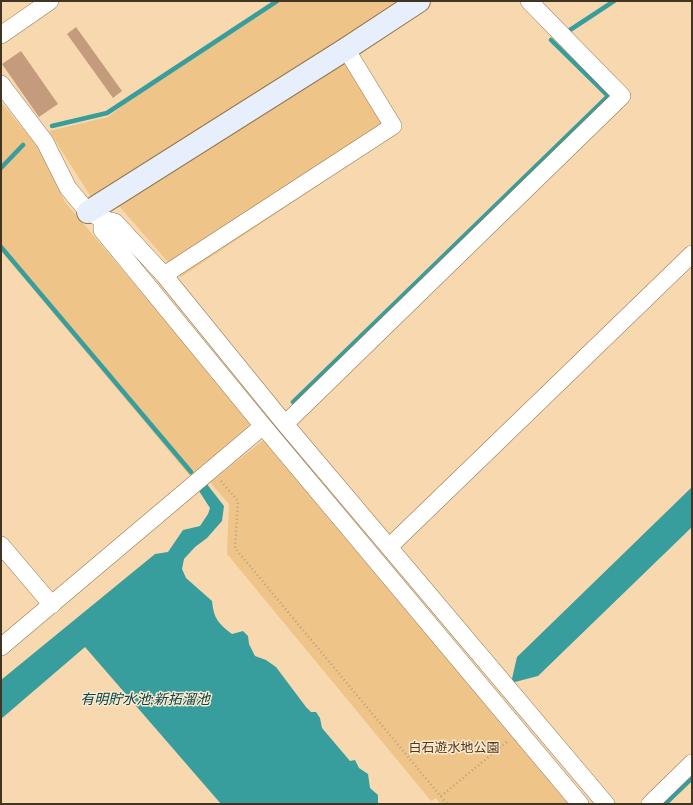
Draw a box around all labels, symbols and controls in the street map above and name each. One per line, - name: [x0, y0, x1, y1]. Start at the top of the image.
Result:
- water label: 有明貯水池;新拓溜池: [80, 691, 210, 707]
- park label: 白石遊水地公園: [409, 740, 499, 756]

